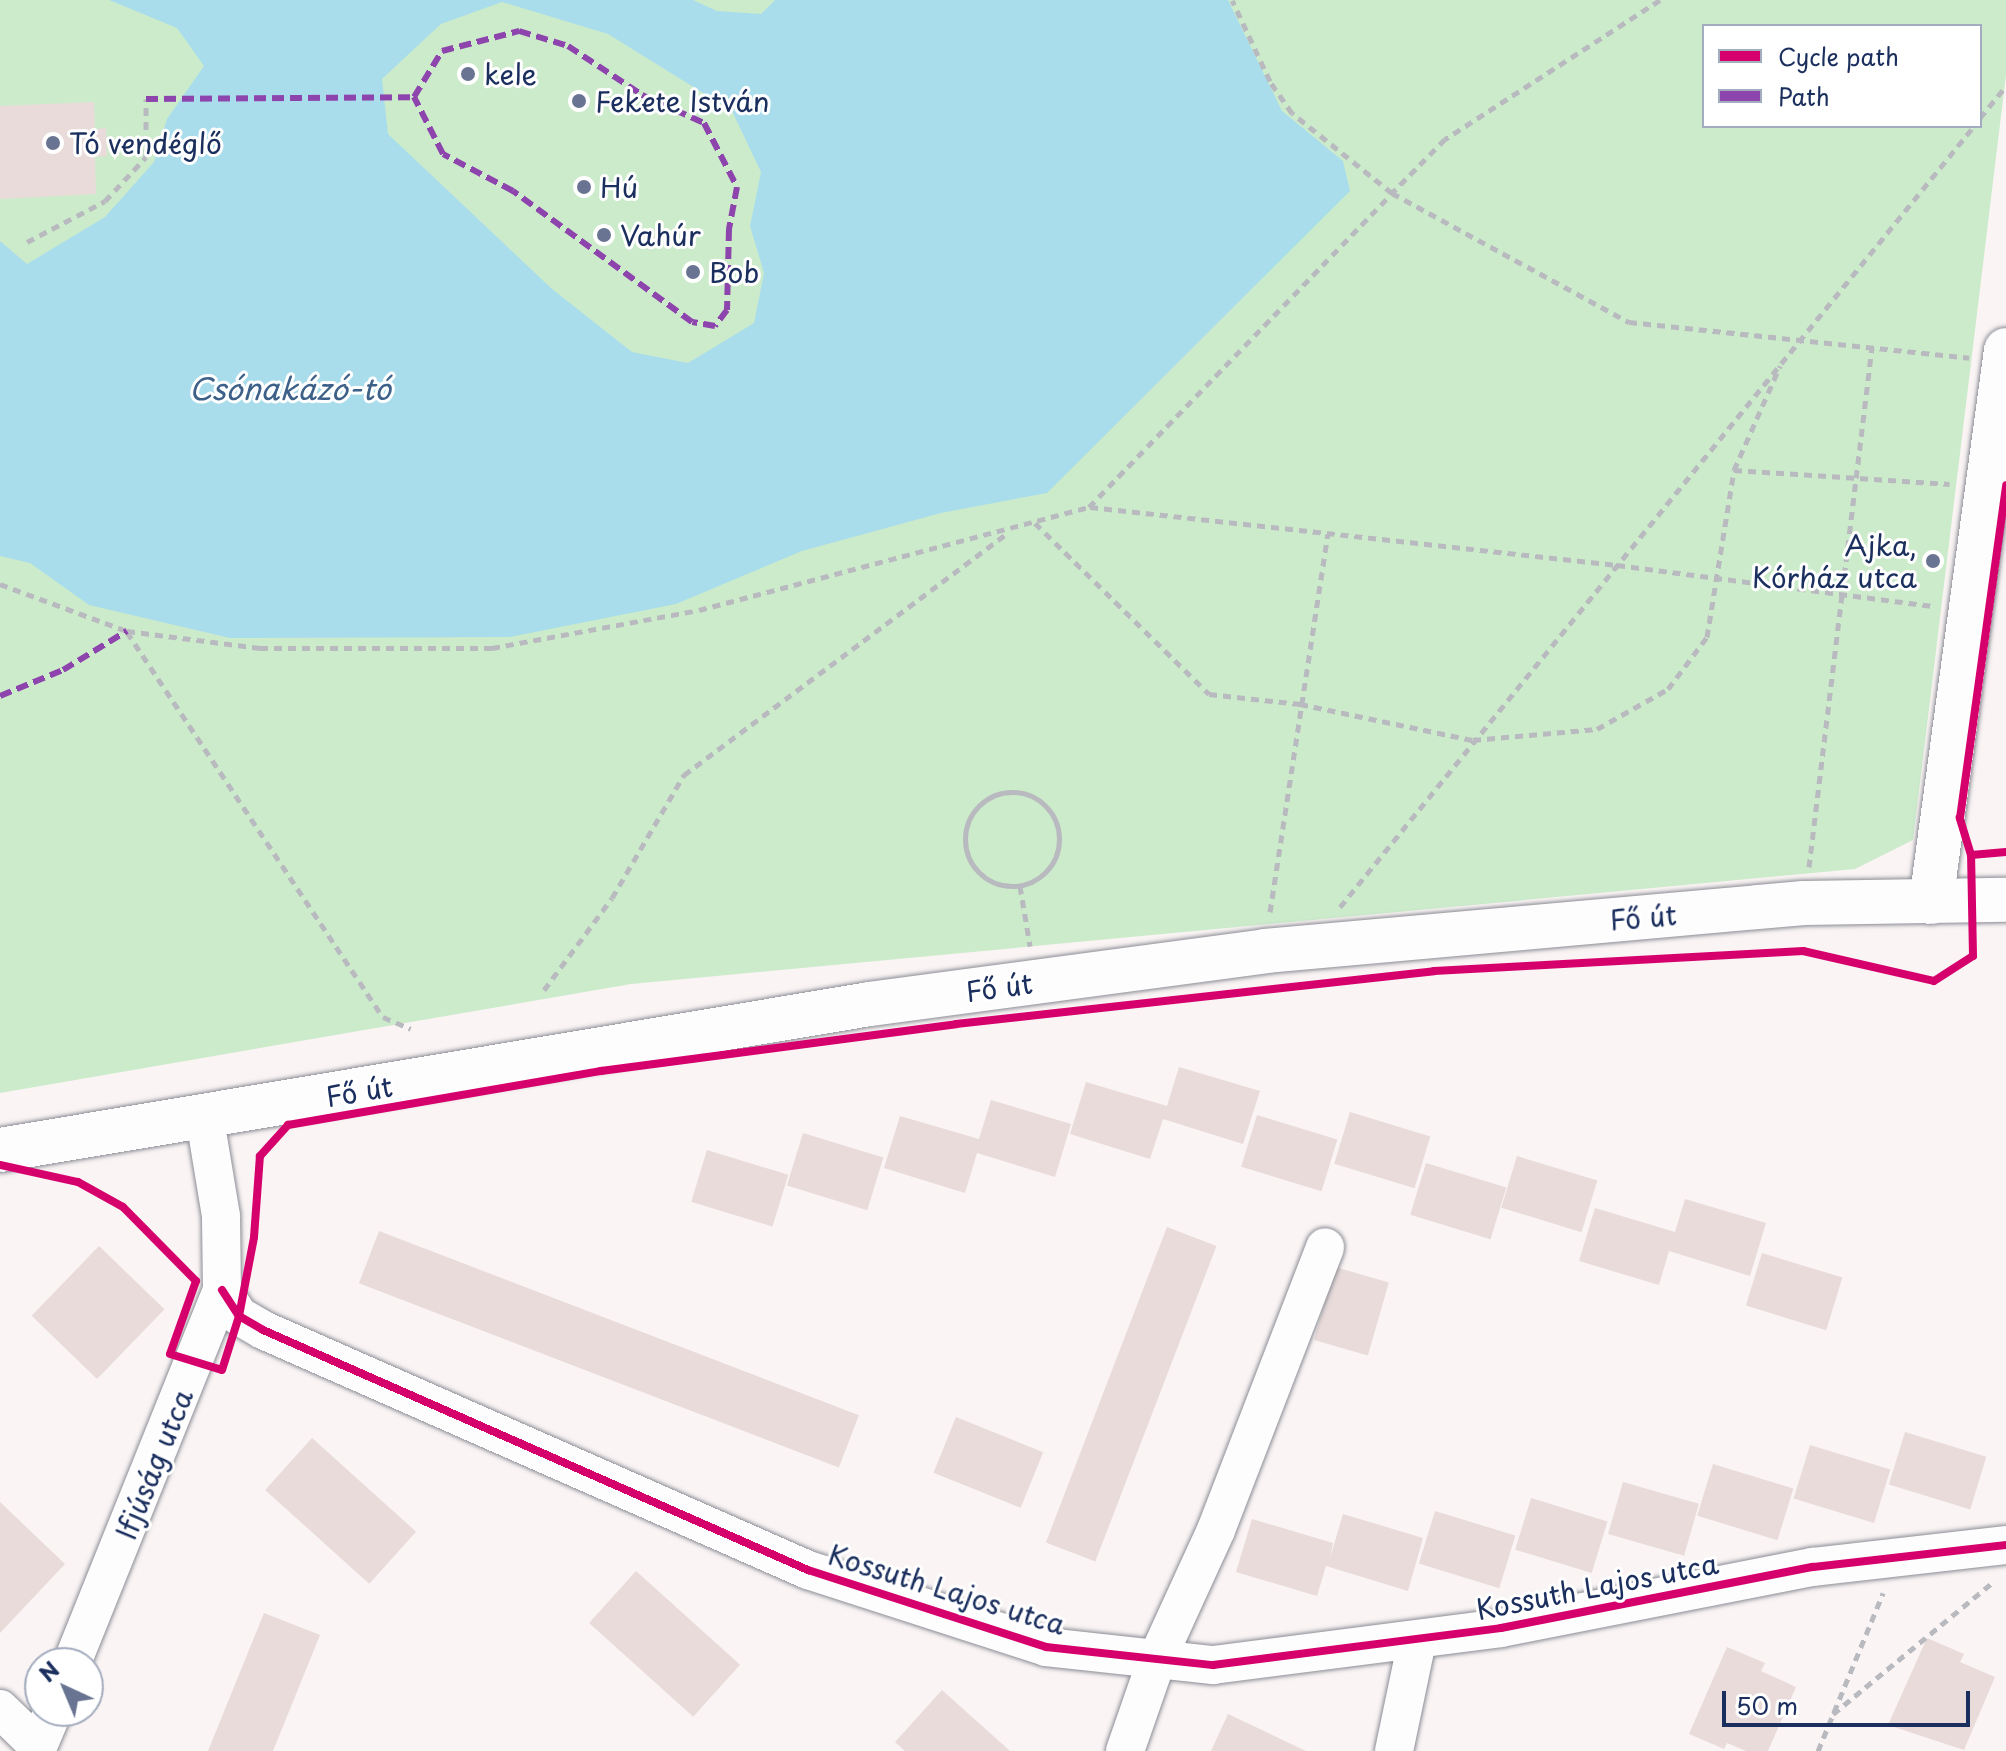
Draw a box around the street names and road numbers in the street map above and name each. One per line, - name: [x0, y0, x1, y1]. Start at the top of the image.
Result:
- street label: Fő út: [1608, 897, 1678, 937]
- street label: Fő út: [964, 966, 1034, 1008]
- street label: Fő út: [323, 1069, 395, 1113]
- street label: Ifjúság utca: [109, 1384, 199, 1544]
- street label: Kossuth Lajos utca: [824, 1537, 1070, 1641]
- street label: Kossuth Lajos utca: [1472, 1546, 1722, 1626]

